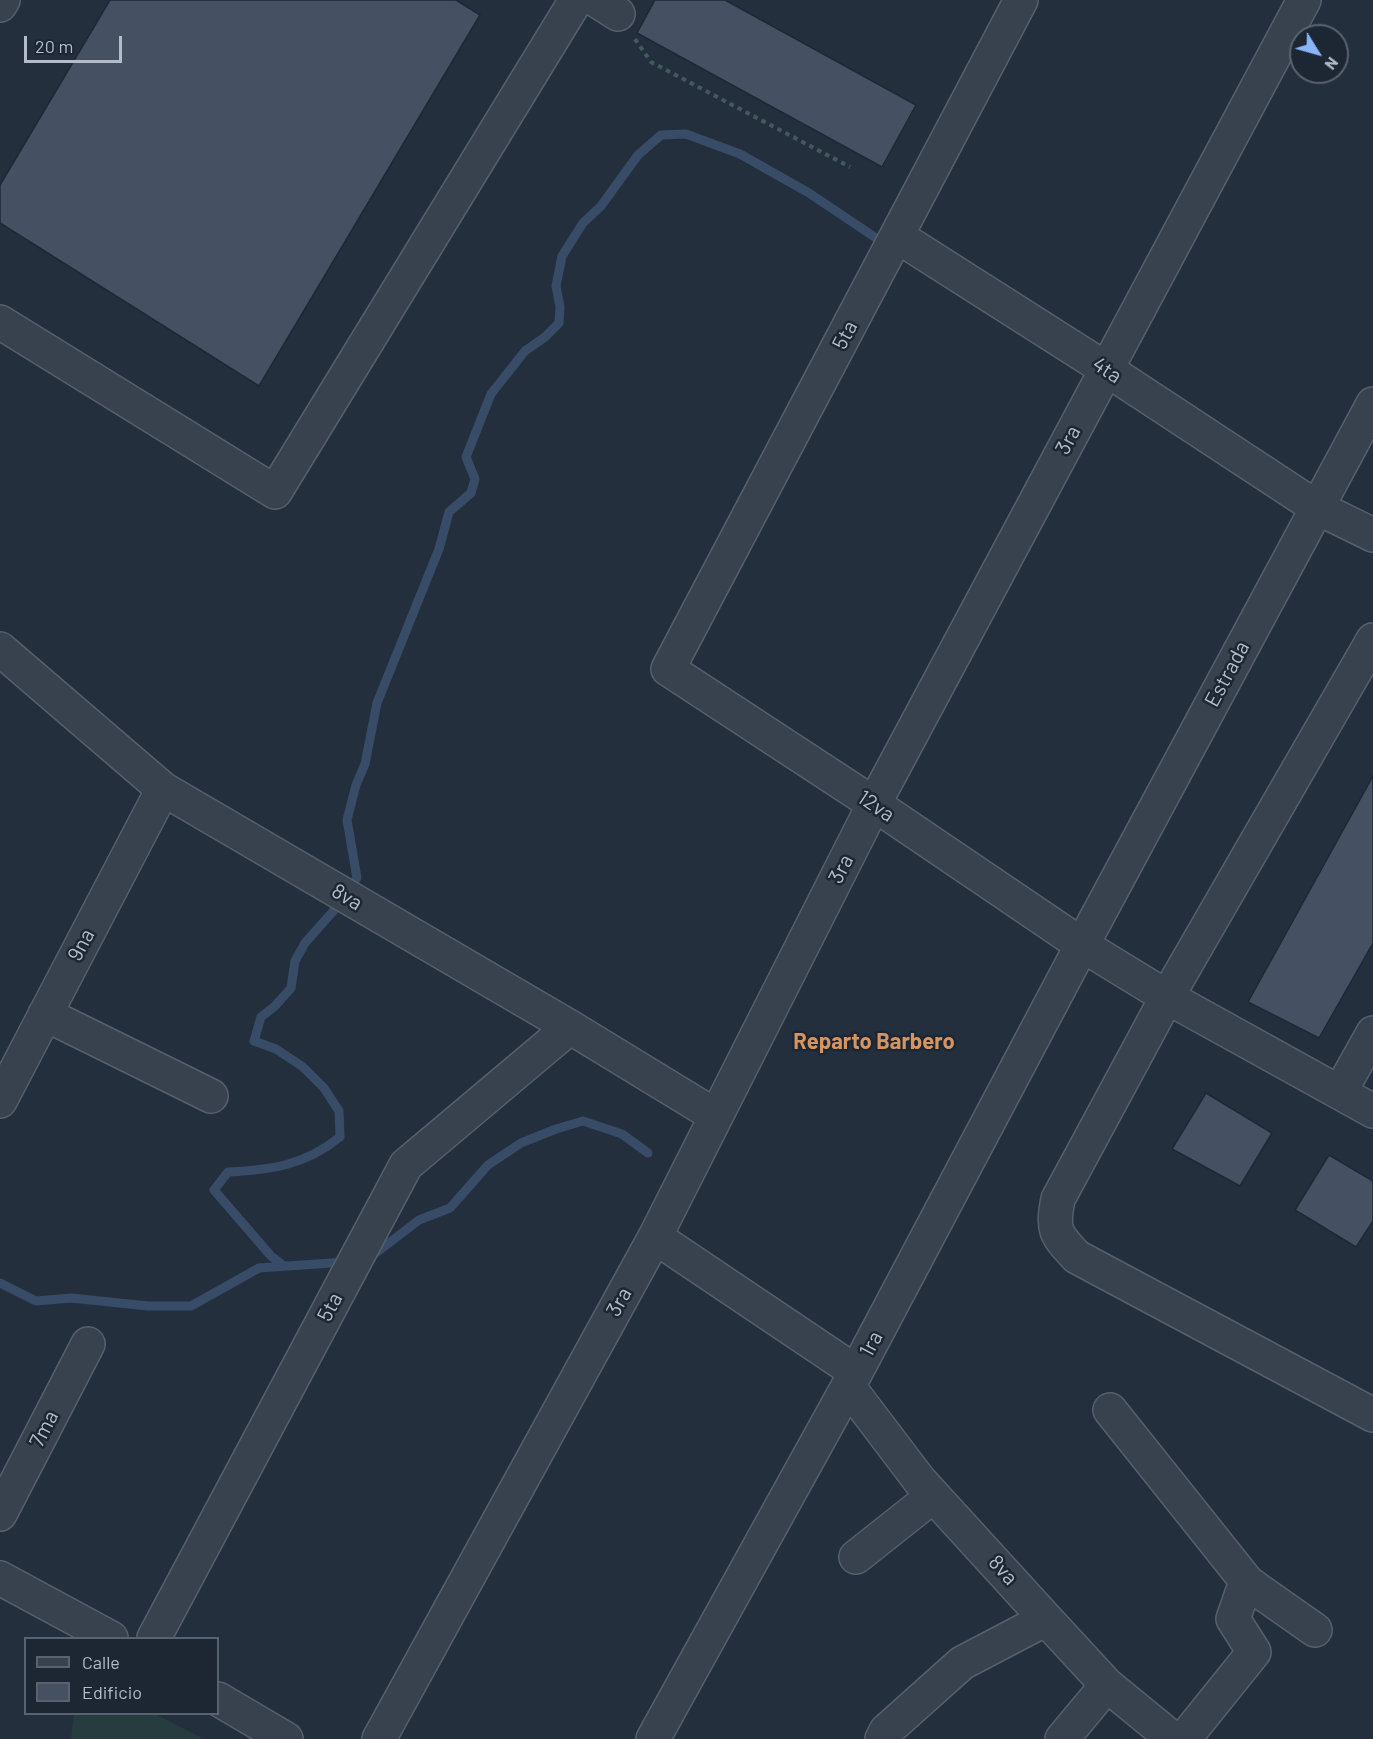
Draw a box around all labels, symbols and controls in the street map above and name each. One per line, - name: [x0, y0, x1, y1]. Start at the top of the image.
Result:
- scale bar: [27, 24, 124, 62]
- north arrow: [1289, 24, 1349, 84]
- text: 20 m: [35, 35, 73, 57]
- text: N: [1321, 54, 1343, 74]
- street label: 5ta: [827, 316, 863, 354]
- street label: 4ta: [1088, 351, 1126, 389]
- street label: 3ra: [1050, 421, 1086, 459]
- street label: Estrada: [1199, 637, 1255, 711]
- street label: 12va: [853, 785, 899, 827]
- street label: 3ra: [823, 850, 859, 888]
- street label: 8va: [327, 878, 367, 916]
- street label: 9na: [62, 925, 100, 965]
- district label: Reparto Barbero: [793, 1029, 955, 1055]
- street label: 3ra: [601, 1283, 637, 1321]
- street label: 5ta: [312, 1288, 348, 1326]
- street label: 1ra: [854, 1327, 888, 1361]
- street label: 7ma: [24, 1406, 64, 1452]
- street label: 8va: [983, 1550, 1023, 1590]
- legend: [24, 1637, 219, 1715]
- text: Calle: [82, 1651, 120, 1673]
- text: Edificio: [82, 1681, 142, 1703]

